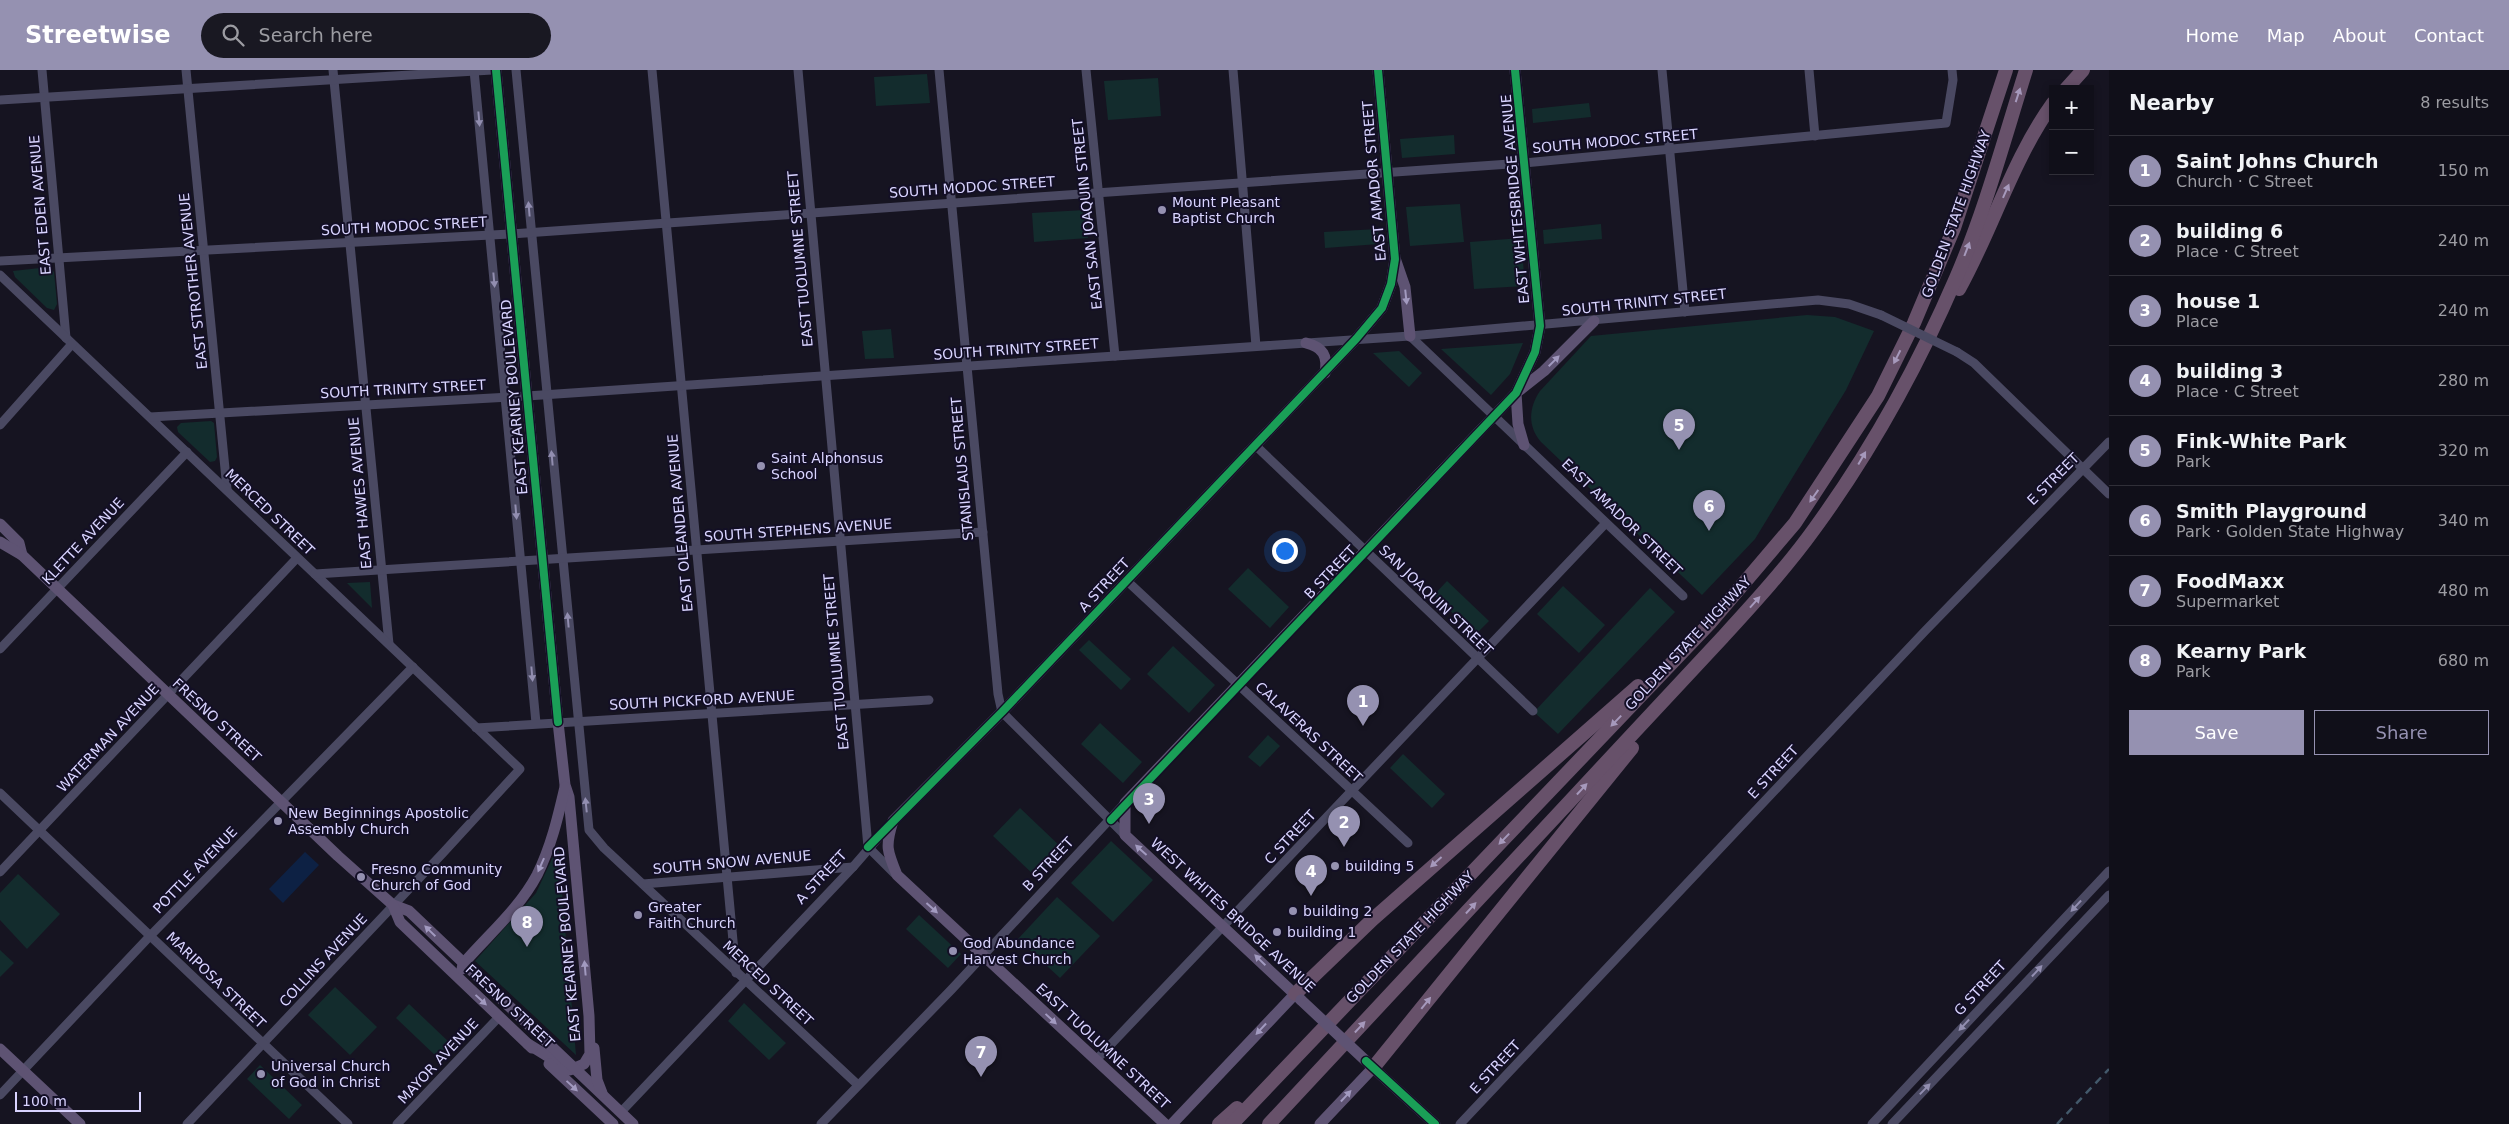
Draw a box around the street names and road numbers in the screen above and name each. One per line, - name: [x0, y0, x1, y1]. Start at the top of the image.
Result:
- street label: EAST WHITESBRIDGE AVENUE: [1498, 94, 1532, 304]
- street label: EAST AMADOR STREET: [1359, 100, 1389, 262]
- street label: EAST SAN JOAQUIN STREET: [1069, 117, 1105, 310]
- street label: SOUTH MODOC STREET: [1532, 126, 1699, 156]
- street label: GOLDEN STATE HIGHWAY: [1918, 128, 1994, 300]
- street label: EAST EDEN AVENUE: [26, 134, 54, 276]
- street label: EAST TUOLUMNE STREET: [784, 170, 816, 348]
- street label: SOUTH MODOC STREET: [889, 173, 1056, 201]
- street label: EAST STROTHER AVENUE: [176, 192, 210, 370]
- street label: SOUTH MODOC STREET: [321, 214, 488, 238]
- street label: SOUTH TRINITY STREET: [1561, 285, 1728, 319]
- street label: EAST KEARNEY BOULEVARD: [497, 299, 531, 495]
- street label: SOUTH TRINITY STREET: [933, 335, 1100, 363]
- street label: SOUTH TRINITY STREET: [320, 377, 487, 401]
- street label: STANISLAUS STREET: [948, 396, 976, 541]
- street label: EAST HAWES AVENUE: [345, 416, 375, 570]
- street label: EAST OLEANDER AVENUE: [664, 433, 696, 613]
- street label: E STREET: [2024, 449, 2083, 508]
- street label: EAST AMADOR STREET: [1559, 455, 1686, 579]
- street label: MERCED STREET: [222, 466, 318, 559]
- street label: KLETTE AVENUE: [39, 494, 127, 588]
- street label: SOUTH STEPHENS AVENUE: [704, 515, 892, 545]
- street label: B STREET: [1301, 542, 1359, 602]
- street label: SAN JOAQUIN STREET: [1376, 542, 1496, 659]
- street label: A STREET: [1075, 555, 1133, 615]
- street label: GOLDEN STATE HIGHWAY: [1622, 572, 1755, 713]
- street label: EAST TUOLUMNE STREET: [820, 573, 852, 751]
- street label: FRESNO STREET: [170, 675, 265, 765]
- street label: CALAVERAS STREET: [1252, 678, 1366, 786]
- street label: WATERMAN AVENUE: [54, 681, 162, 795]
- street label: SOUTH PICKFORD AVENUE: [609, 687, 795, 713]
- street label: E STREET: [1744, 742, 1802, 802]
- street label: C STREET: [1261, 806, 1319, 867]
- street label: POTTLE AVENUE: [150, 823, 240, 917]
- street label: B STREET: [1019, 834, 1077, 894]
- street label: WEST WHITES BRIDGE AVENUE: [1148, 835, 1318, 995]
- street label: EAST KEARNEY BOULEVARD: [550, 846, 584, 1042]
- street label: SOUTH SNOW AVENUE: [652, 847, 812, 877]
- street label: A STREET: [792, 847, 850, 907]
- street label: GOLDEN STATE HIGHWAY: [1343, 867, 1478, 1006]
- street label: COLLINS AVENUE: [276, 910, 370, 1010]
- street label: MARIPOSA STREET: [163, 929, 269, 1032]
- street label: MERCED STREET: [720, 937, 817, 1029]
- street label: G STREET: [1951, 957, 2010, 1019]
- street label: FRESNO STREET: [463, 961, 558, 1051]
- street label: EAST TUOLUMNE STREET: [1033, 980, 1173, 1112]
- street label: MAYOR AVENUE: [395, 1015, 481, 1107]
- street label: E STREET: [1466, 1037, 1524, 1097]

